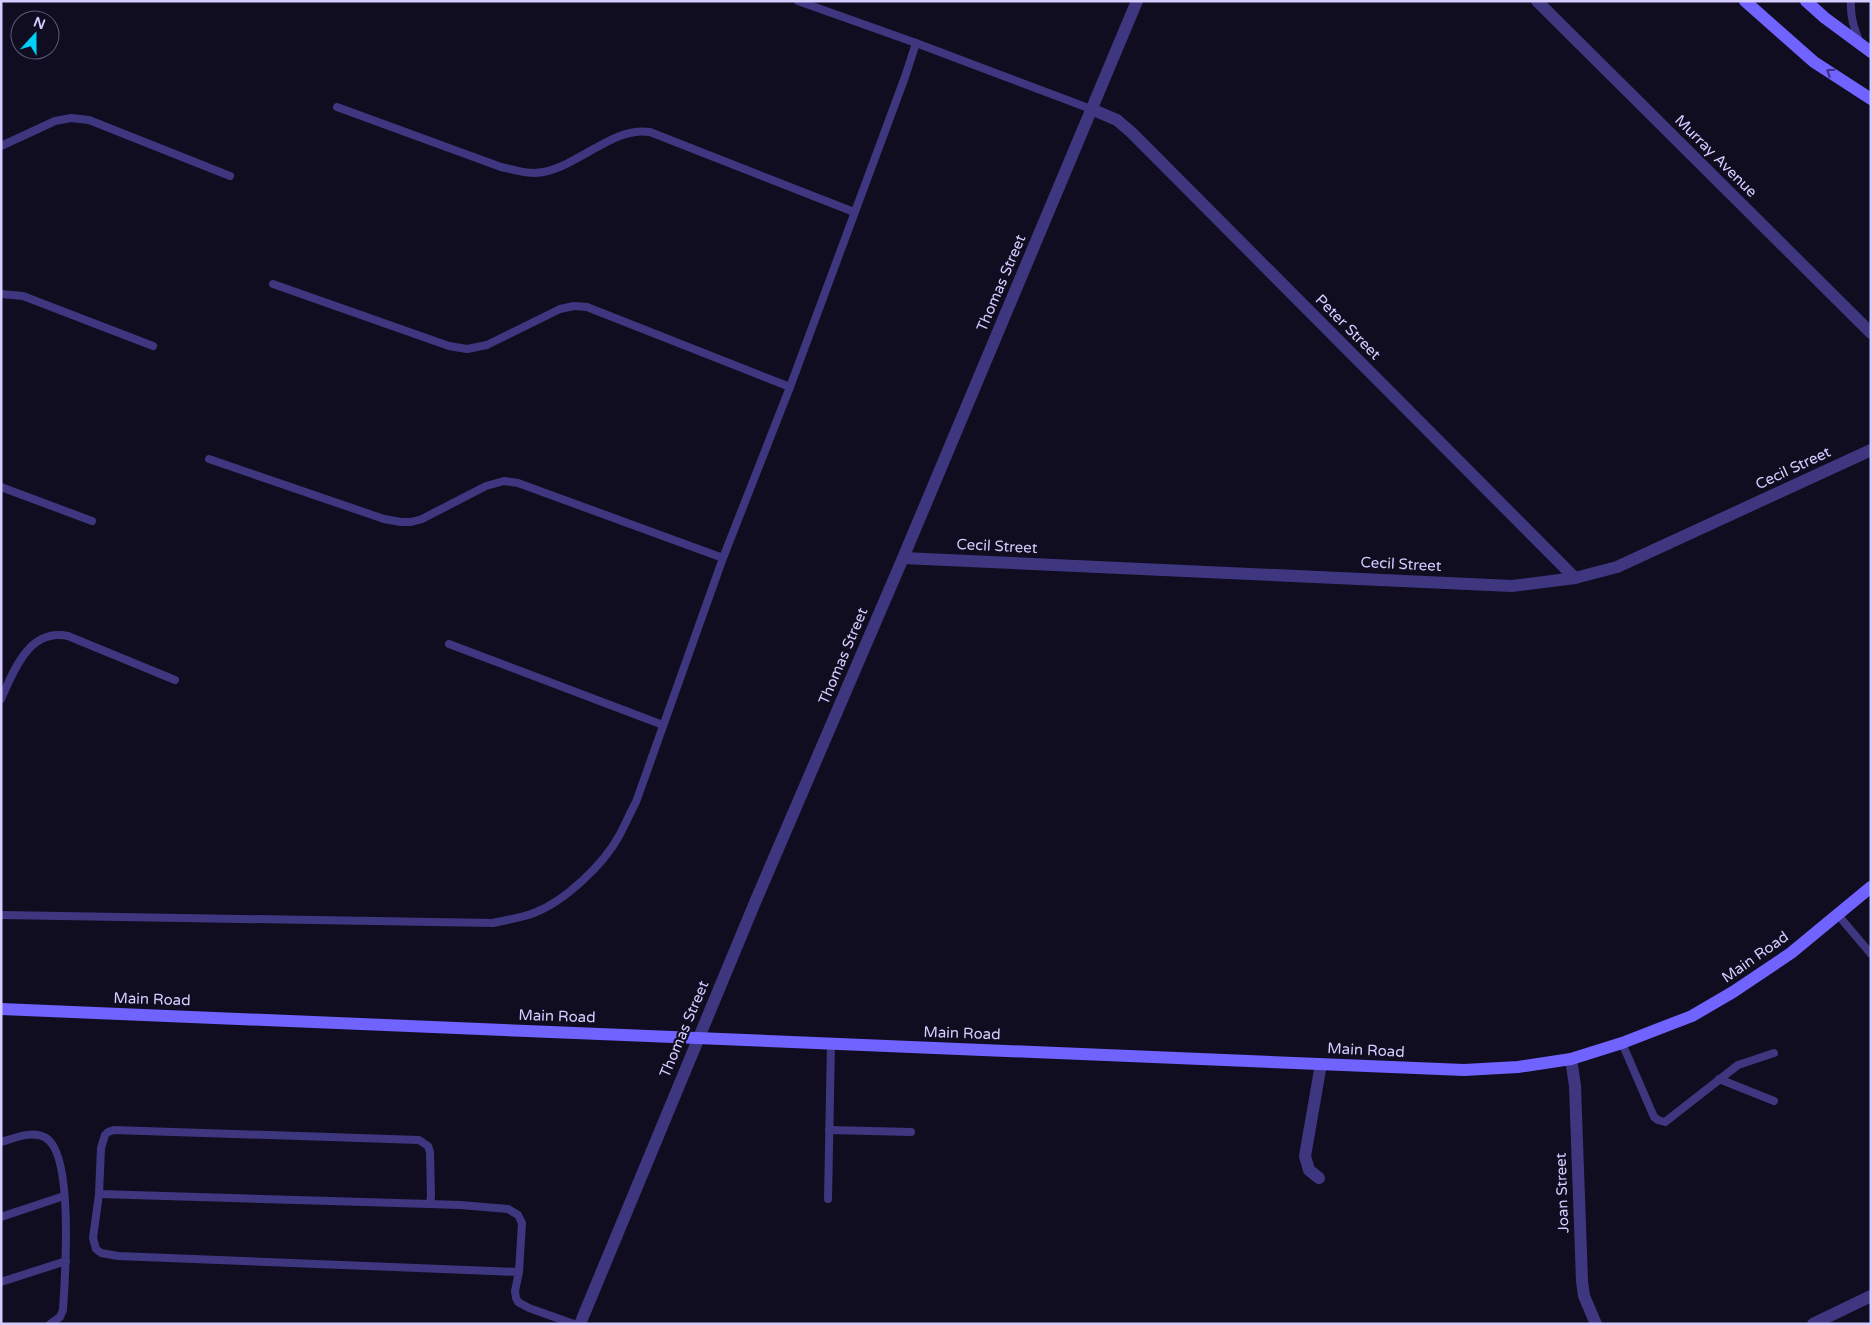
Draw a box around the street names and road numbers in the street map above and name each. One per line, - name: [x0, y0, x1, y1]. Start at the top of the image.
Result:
- street label: Murray Avenue: [1671, 111, 1761, 201]
- street label: Thomas Street: [972, 232, 1030, 334]
- street label: Peter Street: [1312, 291, 1385, 364]
- street label: Cecil Street: [1753, 443, 1834, 493]
- street label: Cecil Street: [956, 535, 1038, 557]
- street label: Cecil Street: [1360, 553, 1442, 575]
- street label: Thomas Street: [814, 605, 872, 707]
- street label: Main Road: [1718, 927, 1792, 987]
- street label: Thomas Street: [655, 978, 713, 1080]
- street label: Main Road: [113, 989, 191, 1009]
- street label: Main Road: [518, 1006, 596, 1026]
- street label: Main Road: [923, 1023, 1001, 1043]
- street label: Main Road: [1327, 1039, 1405, 1061]
- street label: Joan Street: [1552, 1152, 1572, 1234]

